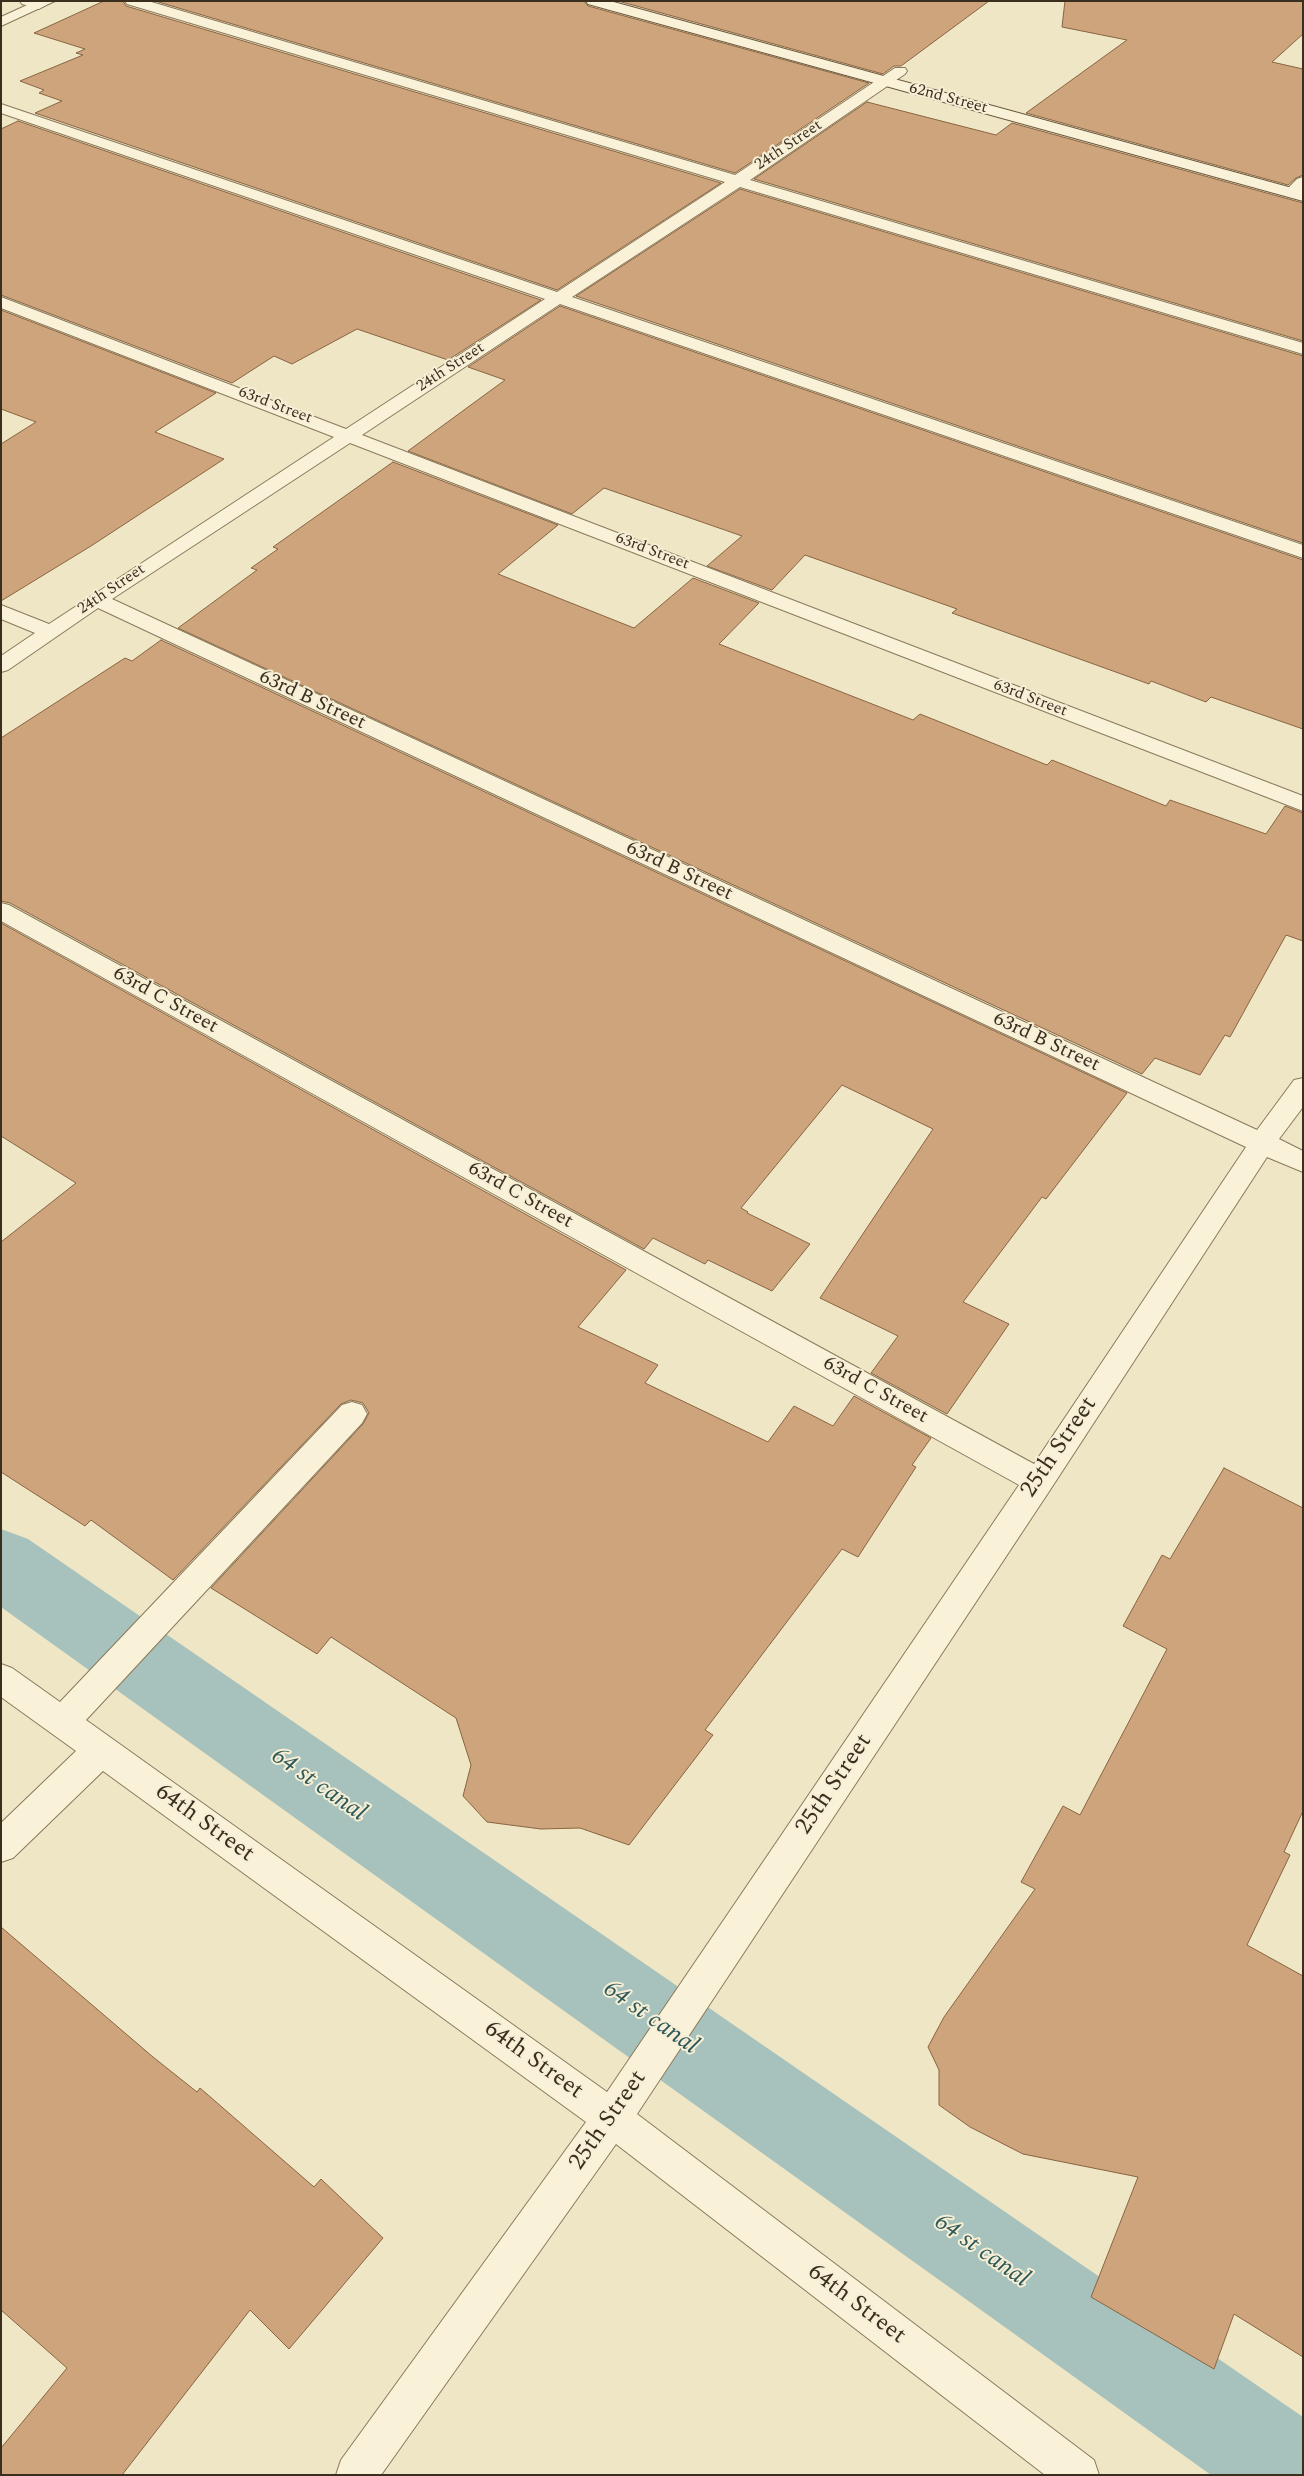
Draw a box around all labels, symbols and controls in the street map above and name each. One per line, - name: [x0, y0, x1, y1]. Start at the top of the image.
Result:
- street label: 62nd Street: [907, 79, 989, 119]
- street label: 24th Street: [752, 117, 826, 175]
- street label: 24th Street: [413, 339, 489, 397]
- street label: 63rd Street: [235, 383, 315, 429]
- street label: 63rd Street: [612, 529, 692, 575]
- street label: 24th Street: [75, 561, 149, 619]
- street label: 63rd B Street: [255, 666, 369, 736]
- street label: 63rd Street: [990, 676, 1070, 722]
- street label: 63rd B Street: [622, 837, 736, 907]
- street label: 63rd C Street: [108, 962, 222, 1040]
- street label: 63rd B Street: [989, 1008, 1103, 1078]
- street label: 63rd C Street: [463, 1157, 577, 1235]
- street label: 63rd C Street: [818, 1352, 932, 1430]
- street label: 25th Street: [1016, 1392, 1104, 1504]
- street label: 25th Street: [791, 1729, 879, 1841]
- water label: 64 st canal: [265, 1742, 371, 1830]
- street label: 64th Street: [149, 1778, 259, 1870]
- water label: 64 st canal: [597, 1975, 703, 2063]
- street label: 64th Street: [478, 2015, 588, 2107]
- street label: 25th Street: [564, 2065, 654, 2177]
- water label: 64 st canal: [928, 2208, 1034, 2296]
- street label: 64th Street: [801, 2259, 911, 2351]

